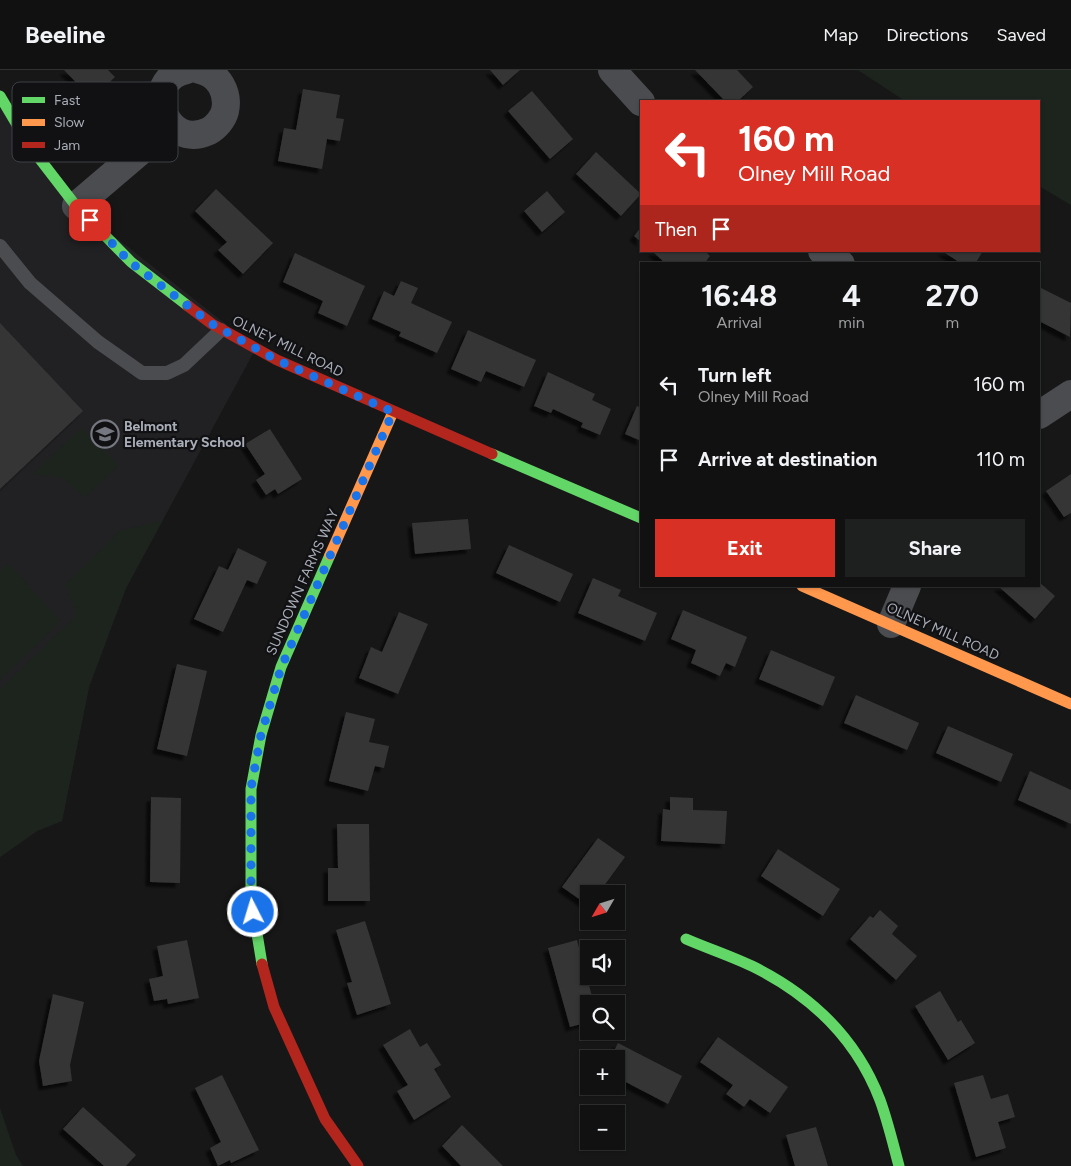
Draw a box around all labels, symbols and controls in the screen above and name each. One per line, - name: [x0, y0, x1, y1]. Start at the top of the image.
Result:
- text: Beeline: [25, 20, 105, 49]
- text: Map: [823, 24, 858, 46]
- text: Directions: [886, 24, 968, 46]
- text: Saved: [996, 24, 1046, 46]
- legend: [12, 82, 178, 162]
- text: Fast: [54, 92, 80, 109]
- text: Slow: [54, 114, 85, 131]
- text: 160 m: [738, 118, 835, 160]
- icon: left: [655, 120, 720, 185]
- text: Jam: [54, 137, 80, 154]
- text: Olney Mill Road: [738, 160, 890, 187]
- pin: [69, 199, 111, 241]
- icon: arrive: [76, 206, 104, 234]
- icon: arrive: [707, 215, 735, 243]
- text: Then: [655, 218, 697, 241]
- text: 16:48: [701, 277, 777, 314]
- text: 4: [842, 277, 861, 314]
- text: 270: [926, 277, 979, 314]
- street label: OLNEY MILL ROAD: [229, 312, 346, 381]
- text: Arrival: [717, 313, 762, 332]
- text: min: [838, 313, 865, 332]
- text: m: [945, 313, 959, 332]
- text: Turn left: [698, 364, 772, 387]
- icon: left: [655, 371, 683, 399]
- text: 160 m: [973, 373, 1025, 396]
- text: Olney Mill Road: [698, 387, 809, 406]
- place label: Belmont Elementary School: [124, 418, 245, 451]
- school or university icon: Belmont Elementary School: [90, 419, 120, 449]
- icon: arrive: [655, 446, 683, 474]
- text: Arrive at destination: [698, 448, 877, 471]
- text: 110 m: [976, 448, 1025, 471]
- street label: SUNDOWN FARMS WAY: [263, 506, 343, 658]
- button: Exit: [655, 519, 835, 577]
- button: Share: [845, 519, 1025, 577]
- street label: OLNEY MILL ROAD: [884, 599, 1002, 664]
- position arrow: [226, 885, 278, 937]
- north arrow: [580, 885, 625, 930]
- map controls: [580, 885, 625, 1150]
- button: sound: [580, 940, 625, 985]
- button: search: [580, 995, 625, 1040]
- button: +: [580, 1050, 625, 1095]
- button: −: [580, 1105, 625, 1150]

